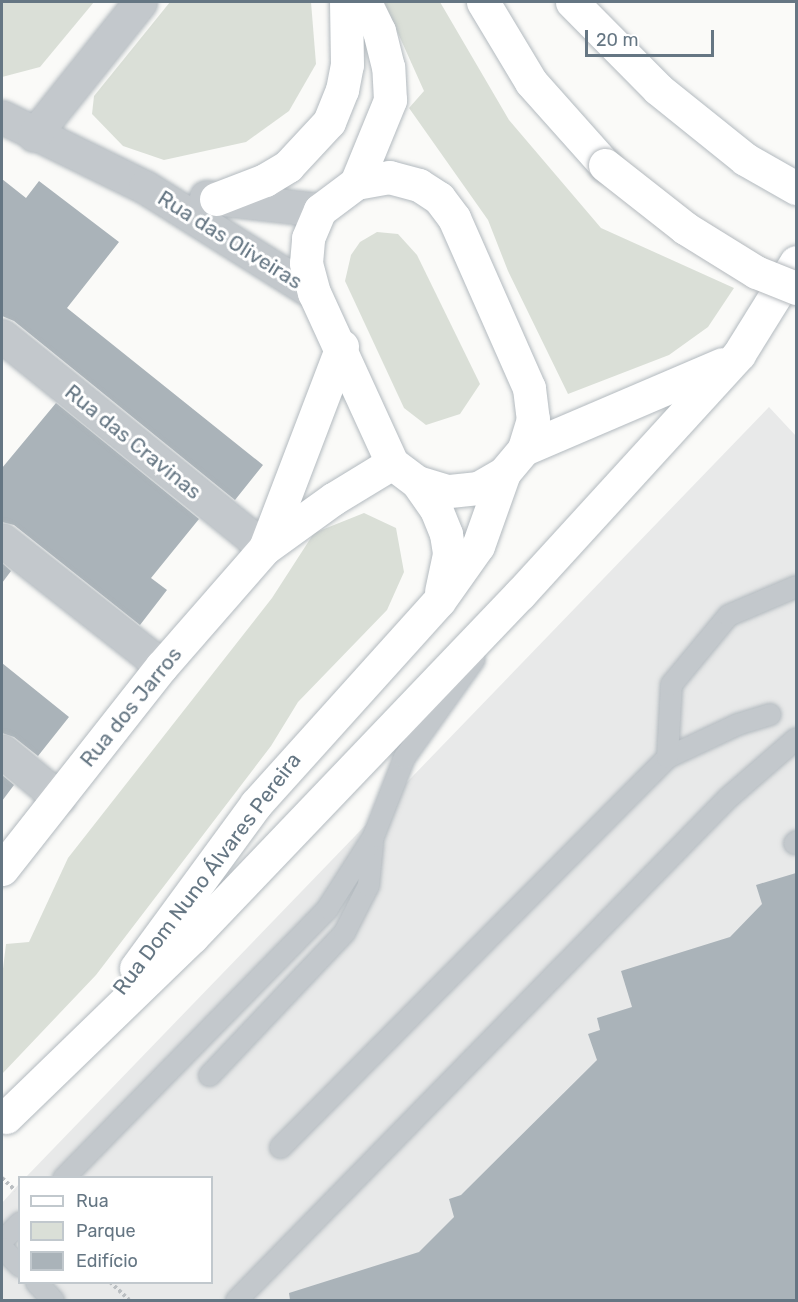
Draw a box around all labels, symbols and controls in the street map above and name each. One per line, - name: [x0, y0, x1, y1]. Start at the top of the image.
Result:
- scale bar: [588, 18, 717, 56]
- text: 20 m: [596, 29, 638, 51]
- street label: Rua das Oliveiras: [153, 185, 307, 295]
- street label: Rua das Cravinas: [60, 379, 206, 505]
- street label: Rua dos Jarros: [75, 642, 187, 772]
- street label: Rua Dom Nuno Álvares Pereira: [108, 748, 306, 1000]
- legend: [18, 1176, 213, 1284]
- text: Rua: [76, 1190, 109, 1212]
- text: Parque: [76, 1220, 136, 1242]
- text: Edifício: [76, 1250, 138, 1272]

